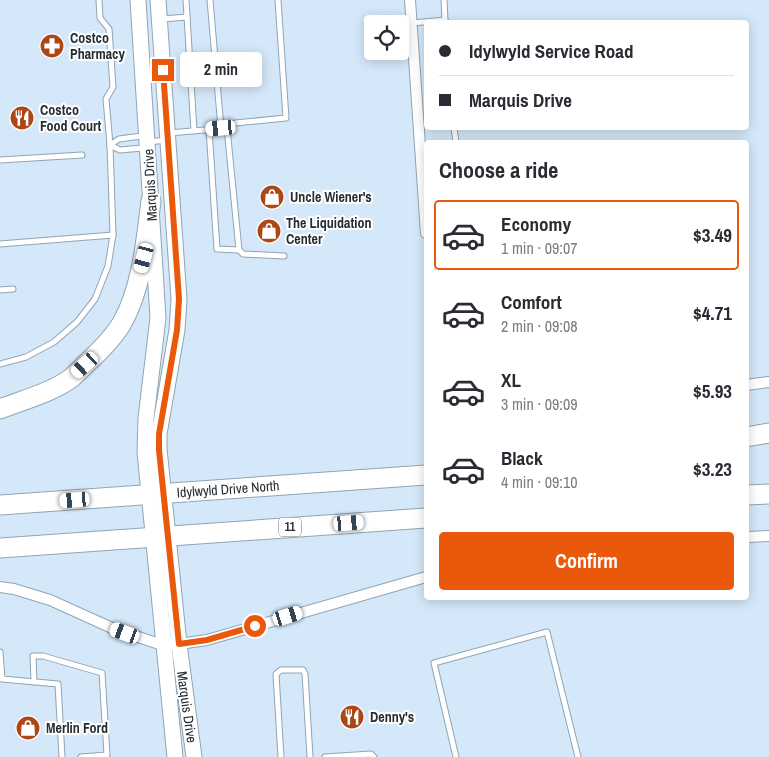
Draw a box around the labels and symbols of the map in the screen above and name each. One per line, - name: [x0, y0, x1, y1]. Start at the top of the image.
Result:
- place label: Costco Pharmacy: [70, 29, 125, 63]
- pharmacy icon: Costco Pharmacy: [39, 33, 65, 59]
- callout: 2 min: [180, 52, 263, 88]
- route end: [152, 59, 174, 81]
- place label: Costco Food Court: [40, 101, 101, 135]
- restaurant icon: Costco Food Court: [9, 105, 35, 131]
- car: [205, 119, 236, 137]
- street label: Marquis Drive: [139, 149, 161, 221]
- shop icon: Uncle Wiener's: [259, 184, 285, 210]
- place label: Uncle Wiener's: [290, 188, 372, 206]
- place label: The Liquidation Center: [286, 214, 371, 248]
- shop icon: The Liquidation Center: [256, 218, 282, 244]
- car: [132, 242, 155, 274]
- car: [68, 349, 101, 381]
- street label: Idylwyld Drive North: [176, 476, 280, 502]
- car: [59, 491, 90, 509]
- car: [333, 514, 364, 532]
- road number: 11: [279, 518, 301, 536]
- car: [271, 604, 304, 628]
- route start: [244, 615, 266, 637]
- car: [108, 621, 141, 645]
- street label: Marquis Drive: [173, 670, 201, 744]
- restaurant icon: Denny's: [339, 704, 365, 730]
- place label: Denny's: [370, 708, 414, 726]
- shop icon: Merlin Ford: [15, 715, 41, 741]
- place label: Merlin Ford: [46, 719, 108, 737]

